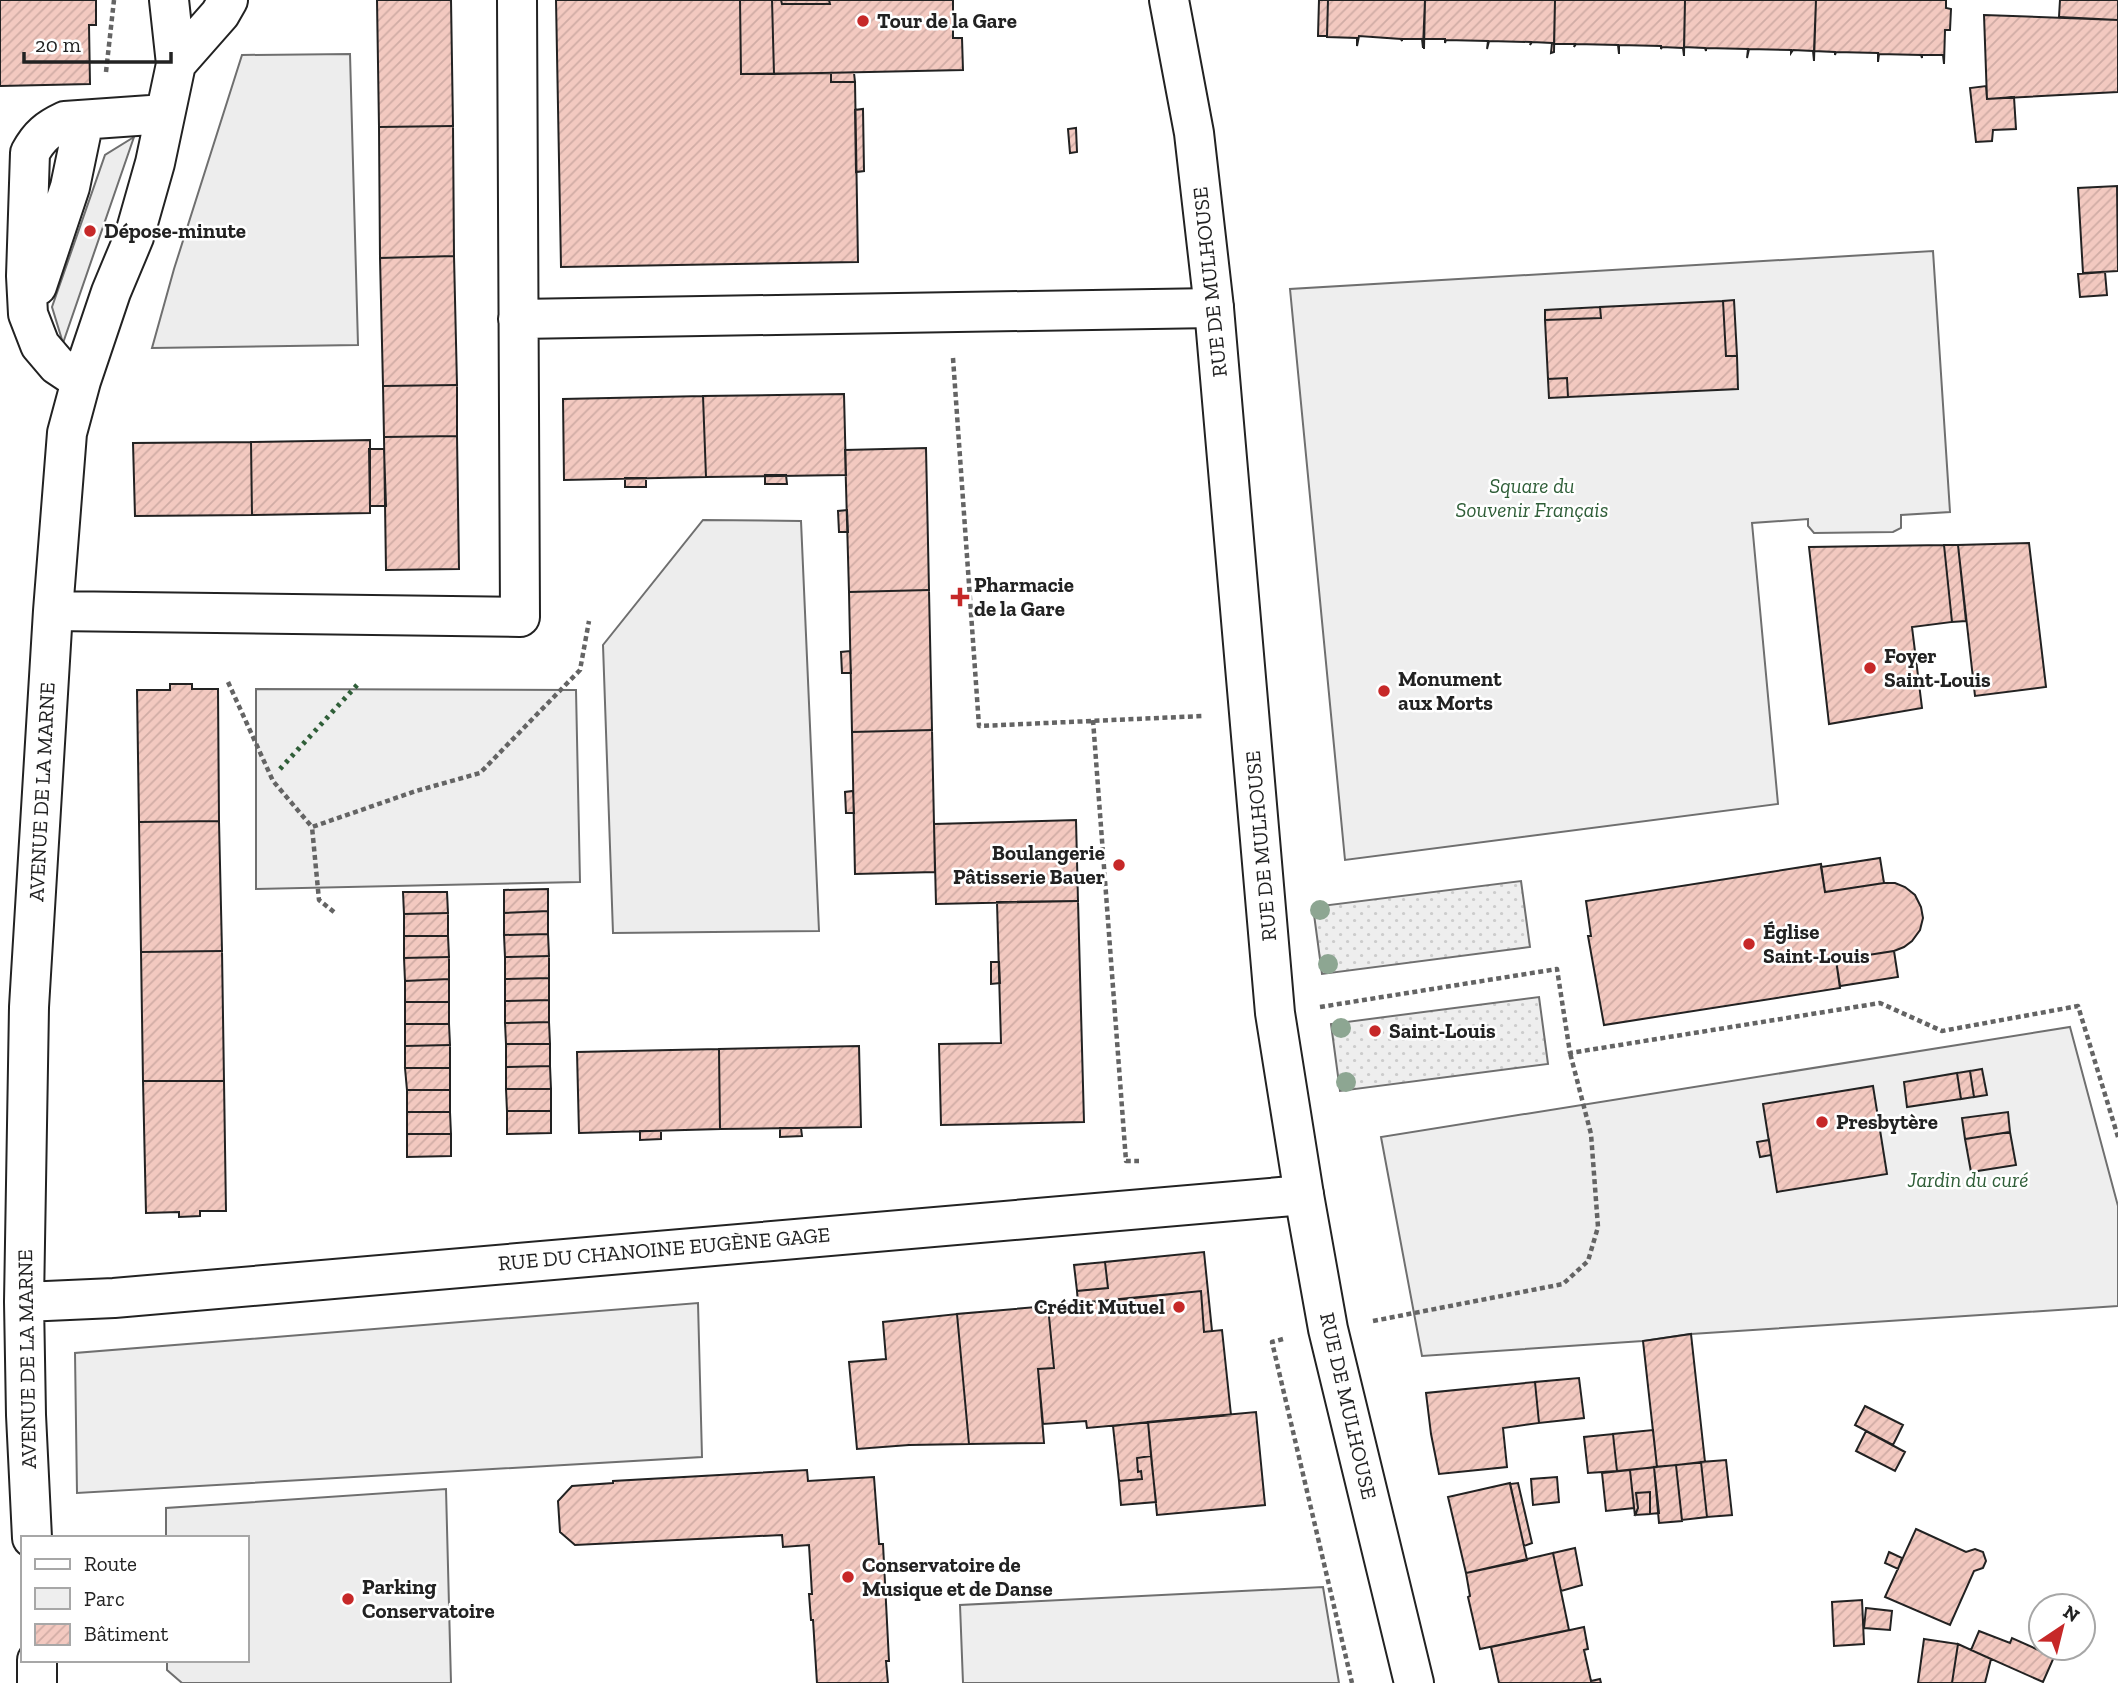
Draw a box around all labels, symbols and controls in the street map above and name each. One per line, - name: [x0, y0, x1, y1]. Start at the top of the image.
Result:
- place label: Tour de la Gare: [877, 8, 1017, 33]
- marker: Tour de la Gare: [855, 13, 871, 29]
- scale bar: [24, 21, 172, 65]
- text: 20 m: [35, 32, 81, 57]
- street label: RUE DE MULHOUSE: [1187, 186, 1232, 378]
- place label: Dépose-minute: [104, 218, 246, 243]
- marker: Dépose-minute: [82, 223, 98, 239]
- park label: Square du Souvenir Français: [1456, 473, 1608, 522]
- place label: Pharmacie de la Gare: [974, 572, 1074, 621]
- marker: Pharmacie de la Gare: [952, 589, 968, 605]
- place label: Foyer Saint-Louis: [1884, 643, 1991, 692]
- marker: Foyer Saint-Louis: [1862, 660, 1878, 676]
- place label: Monument aux Morts: [1398, 666, 1502, 715]
- street label: AVENUE DE LA MARNE: [23, 682, 60, 902]
- marker: Monument aux Morts: [1376, 683, 1392, 699]
- street label: RUE DE MULHOUSE: [1240, 750, 1281, 942]
- place label: Boulangerie Pâtisserie Bauer: [953, 840, 1105, 889]
- marker: Boulangerie Pâtisserie Bauer: [1111, 857, 1127, 873]
- place label: Église Saint-Louis: [1763, 919, 1870, 968]
- marker: Église Saint-Louis: [1741, 936, 1757, 952]
- place label: Saint-Louis: [1389, 1018, 1496, 1043]
- marker: Saint-Louis: [1367, 1023, 1383, 1039]
- place label: Presbytère: [1836, 1109, 1938, 1134]
- marker: Presbytère: [1814, 1114, 1830, 1130]
- park label: Jardin du curé: [1907, 1167, 2028, 1192]
- street label: RUE DU CHANOINE EUGÈNE GAGE: [497, 1222, 831, 1275]
- street label: AVENUE DE LA MARNE: [12, 1249, 41, 1469]
- place label: Crédit Mutuel: [1034, 1294, 1165, 1319]
- marker: Crédit Mutuel: [1171, 1299, 1187, 1315]
- street label: RUE DE MULHOUSE: [1315, 1310, 1382, 1502]
- legend: [21, 1536, 248, 1662]
- text: Route: [84, 1551, 137, 1576]
- place label: Conservatoire de Musique et de Danse: [862, 1552, 1053, 1601]
- marker: Conservatoire de Musique et de Danse: [840, 1569, 856, 1585]
- place label: Parking Conservatoire: [362, 1574, 495, 1623]
- text: Parc: [84, 1586, 125, 1611]
- marker: Parking Conservatoire: [340, 1591, 356, 1607]
- north arrow: [2027, 1592, 2097, 1662]
- text: N: [2059, 1600, 2084, 1627]
- text: Bâtiment: [84, 1621, 169, 1646]

